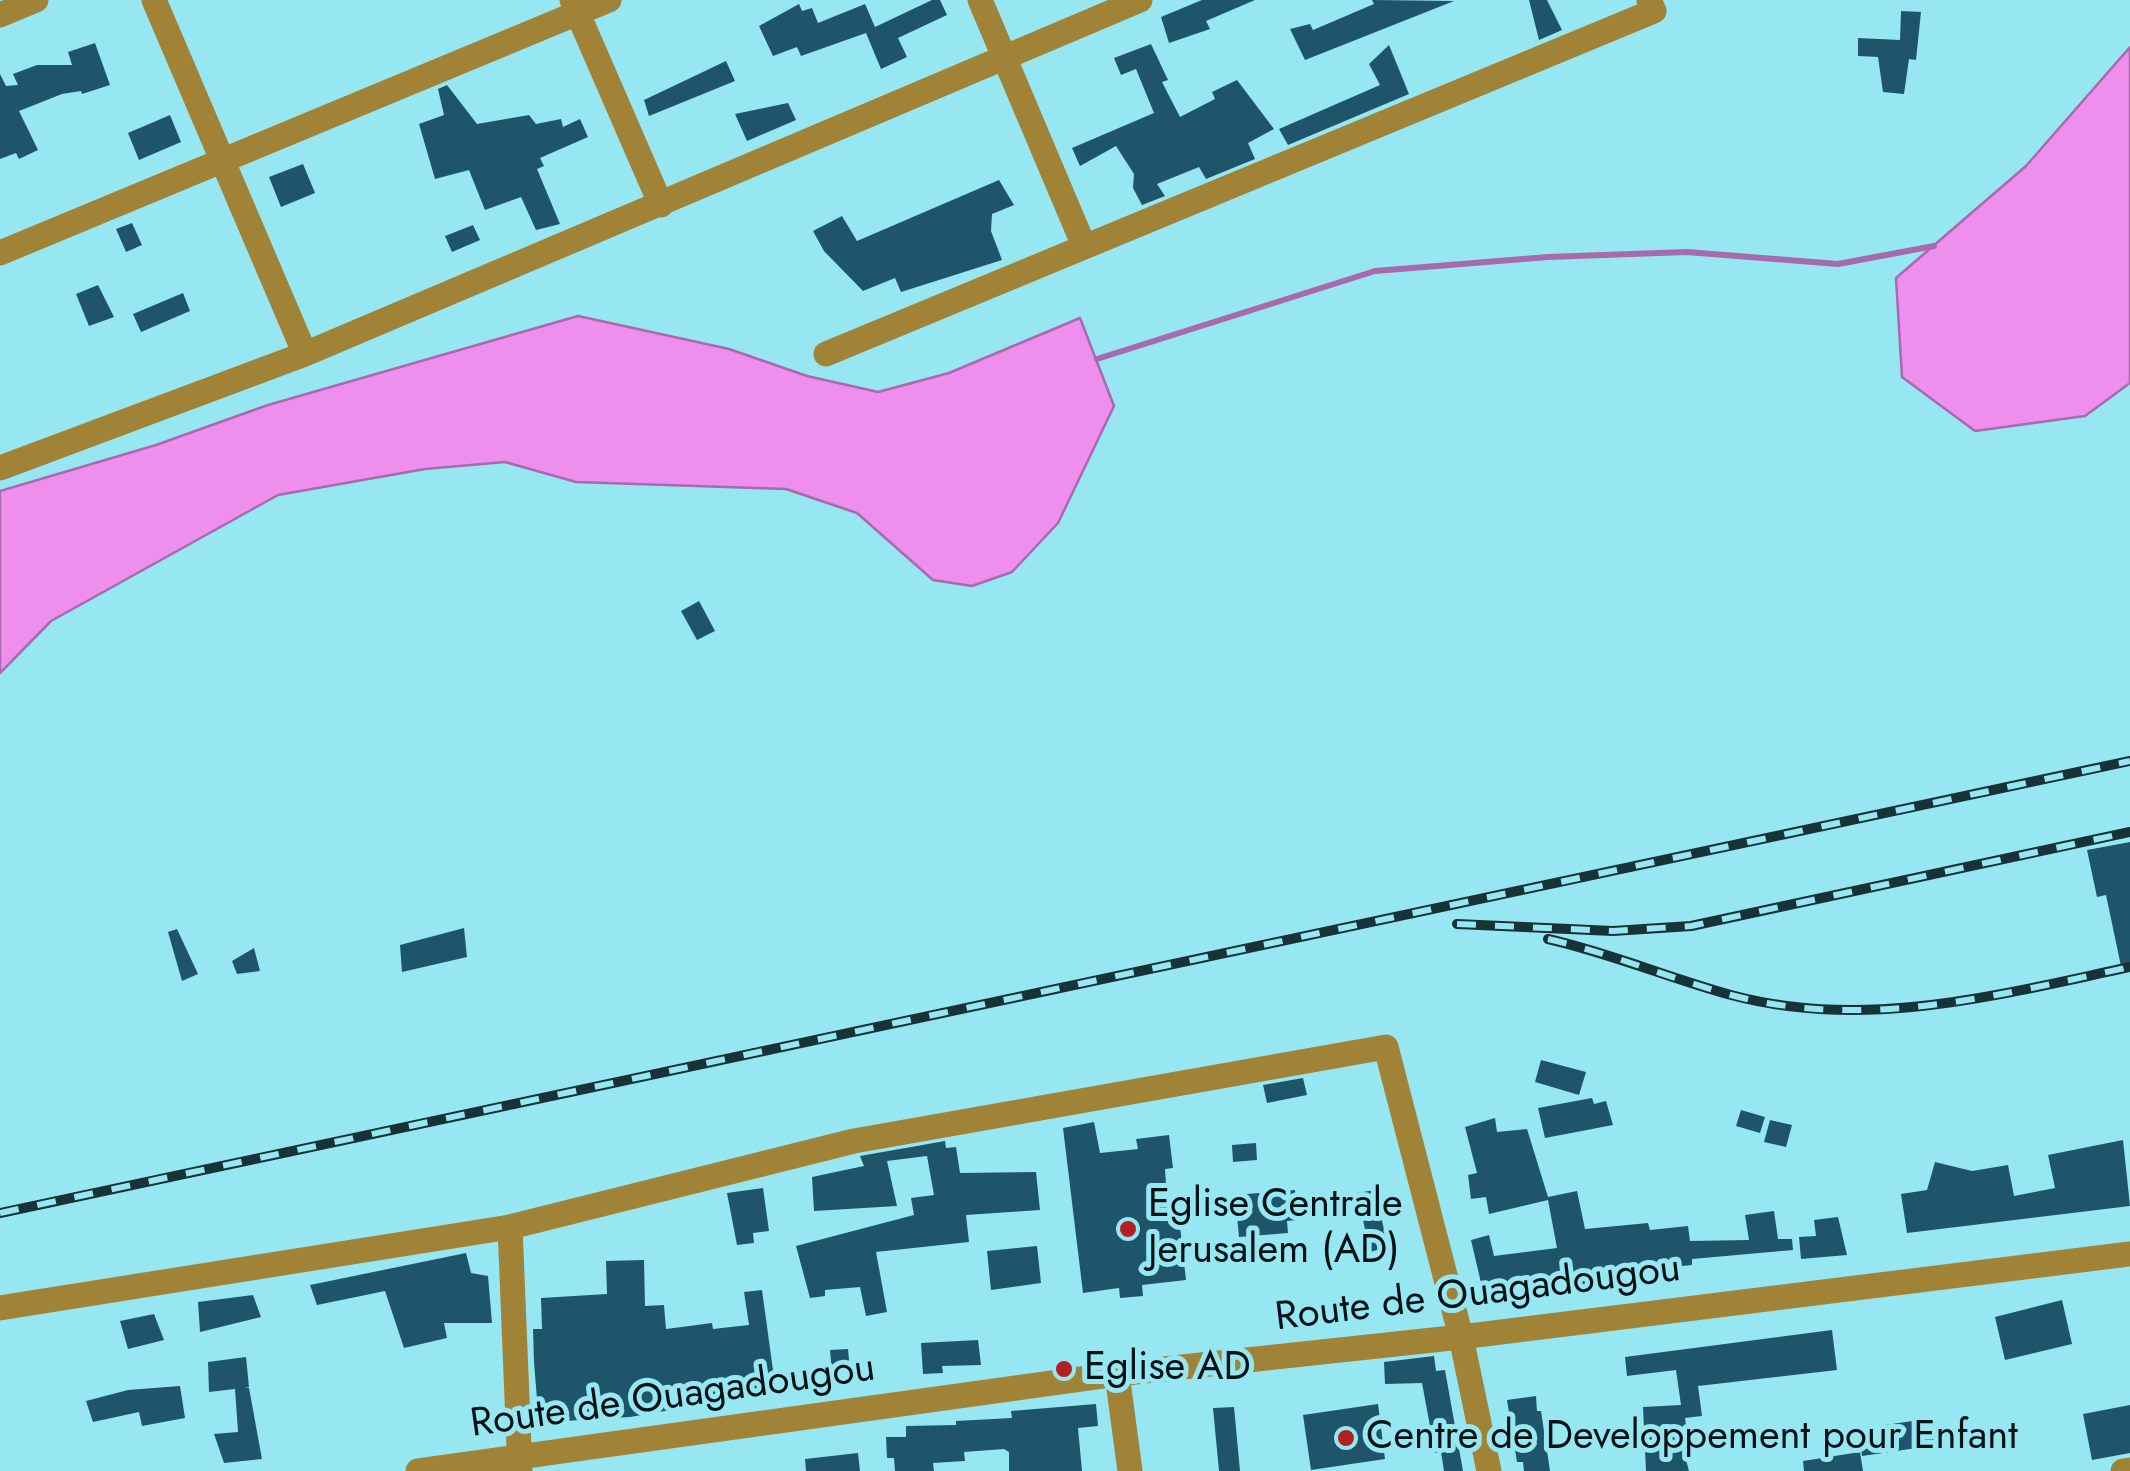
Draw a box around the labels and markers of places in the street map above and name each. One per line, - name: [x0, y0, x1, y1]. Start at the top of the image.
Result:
- place label: Eglise Centrale Jerusalem (AD): [1148, 1182, 1402, 1276]
- marker: Eglise Centrale Jerusalem (AD): [1117, 1218, 1139, 1240]
- place label: Eglise AD: [1084, 1345, 1251, 1393]
- marker: Eglise AD: [1053, 1358, 1075, 1380]
- place label: Centre de Developpement pour Enfant: [1366, 1414, 2018, 1462]
- marker: Centre de Developpement pour Enfant: [1335, 1427, 1357, 1449]

